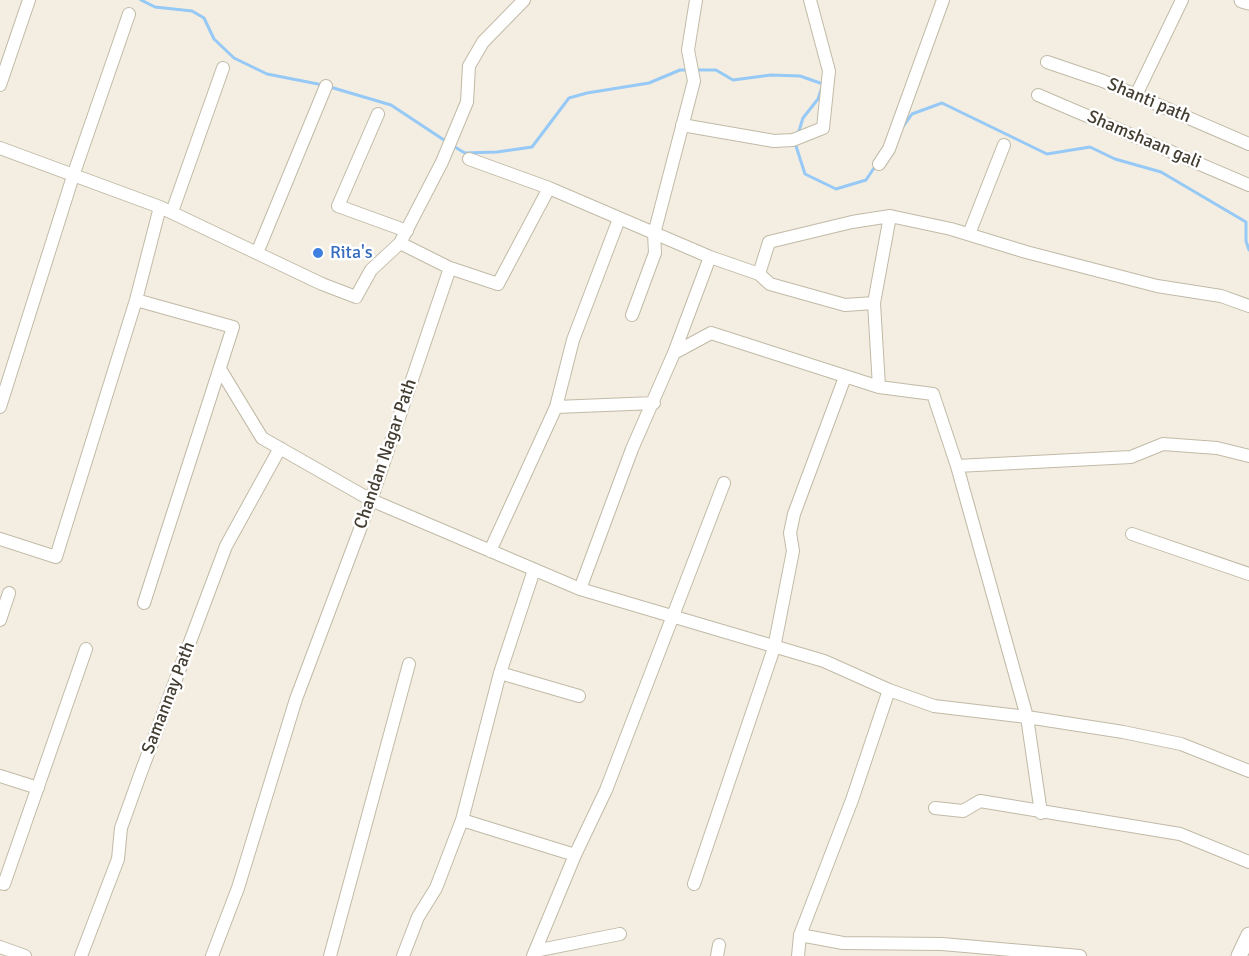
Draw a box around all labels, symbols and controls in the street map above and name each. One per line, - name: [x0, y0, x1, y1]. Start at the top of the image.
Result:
- street label: Shanti path: [1104, 74, 1194, 128]
- street label: Shamshaan gali: [1084, 106, 1204, 174]
- place label: Rita's: [330, 242, 373, 264]
- marker: Rita's: [311, 246, 325, 260]
- street label: Chandan Nagar Path: [350, 376, 422, 532]
- street label: Samannay Path: [138, 639, 200, 757]

